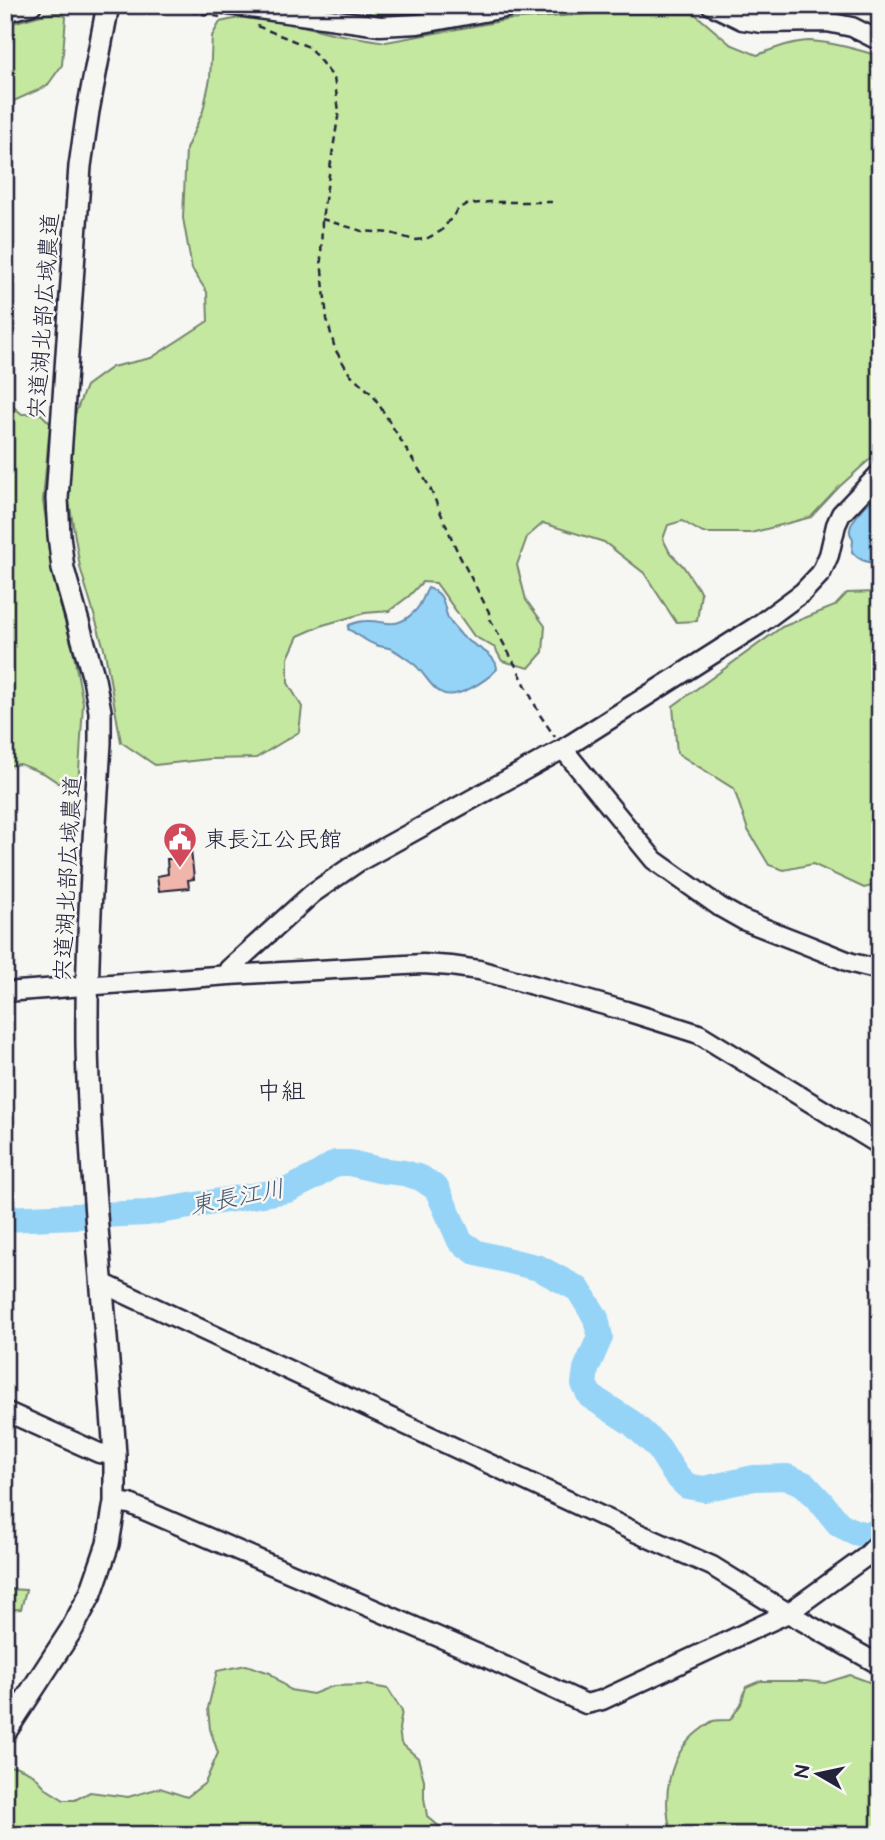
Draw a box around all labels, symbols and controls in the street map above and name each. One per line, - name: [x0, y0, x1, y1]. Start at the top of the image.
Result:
- street label: 宍道湖北部広域農道: [21, 212, 67, 420]
- street label: 宍道湖北部広域農道: [47, 774, 89, 982]
- public building icon: 東長江公民館: [161, 820, 199, 869]
- place label: 東長江公民館: [204, 824, 342, 856]
- district label: 中組: [257, 1075, 305, 1109]
- water label: 東長江川: [187, 1172, 288, 1224]
- north arrow: [784, 1738, 854, 1808]
- text: N: [788, 1763, 817, 1780]

